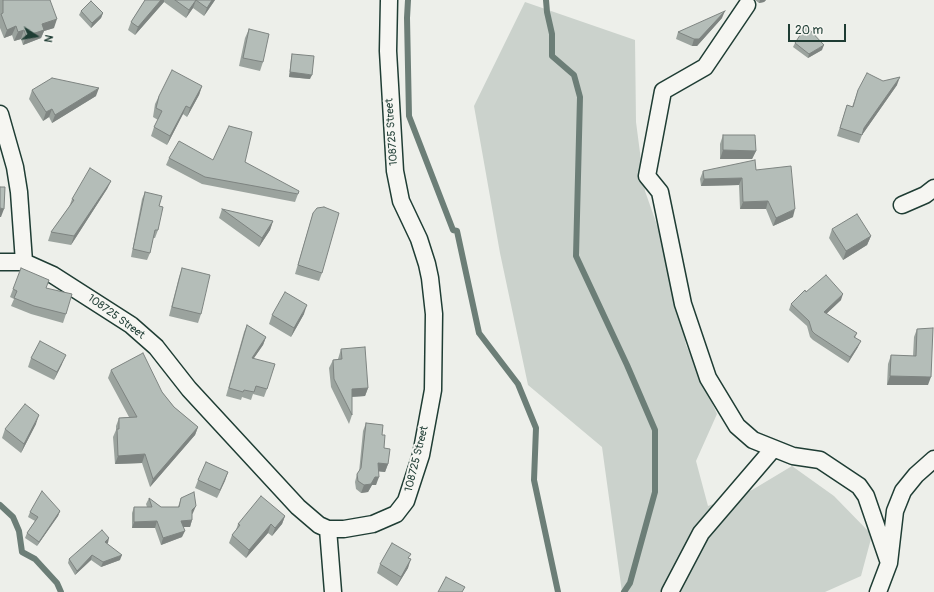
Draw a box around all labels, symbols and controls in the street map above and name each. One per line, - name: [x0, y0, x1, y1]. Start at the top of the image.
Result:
- north arrow: [16, 16, 56, 56]
- scale bar: [790, 16, 848, 42]
- text: 20 m: [795, 23, 823, 38]
- text: N: [41, 34, 55, 44]
- street label: 108725 Street: [383, 98, 401, 166]
- street label: 108725 Street: [85, 292, 147, 342]
- street label: 108725 Street: [402, 425, 432, 493]

